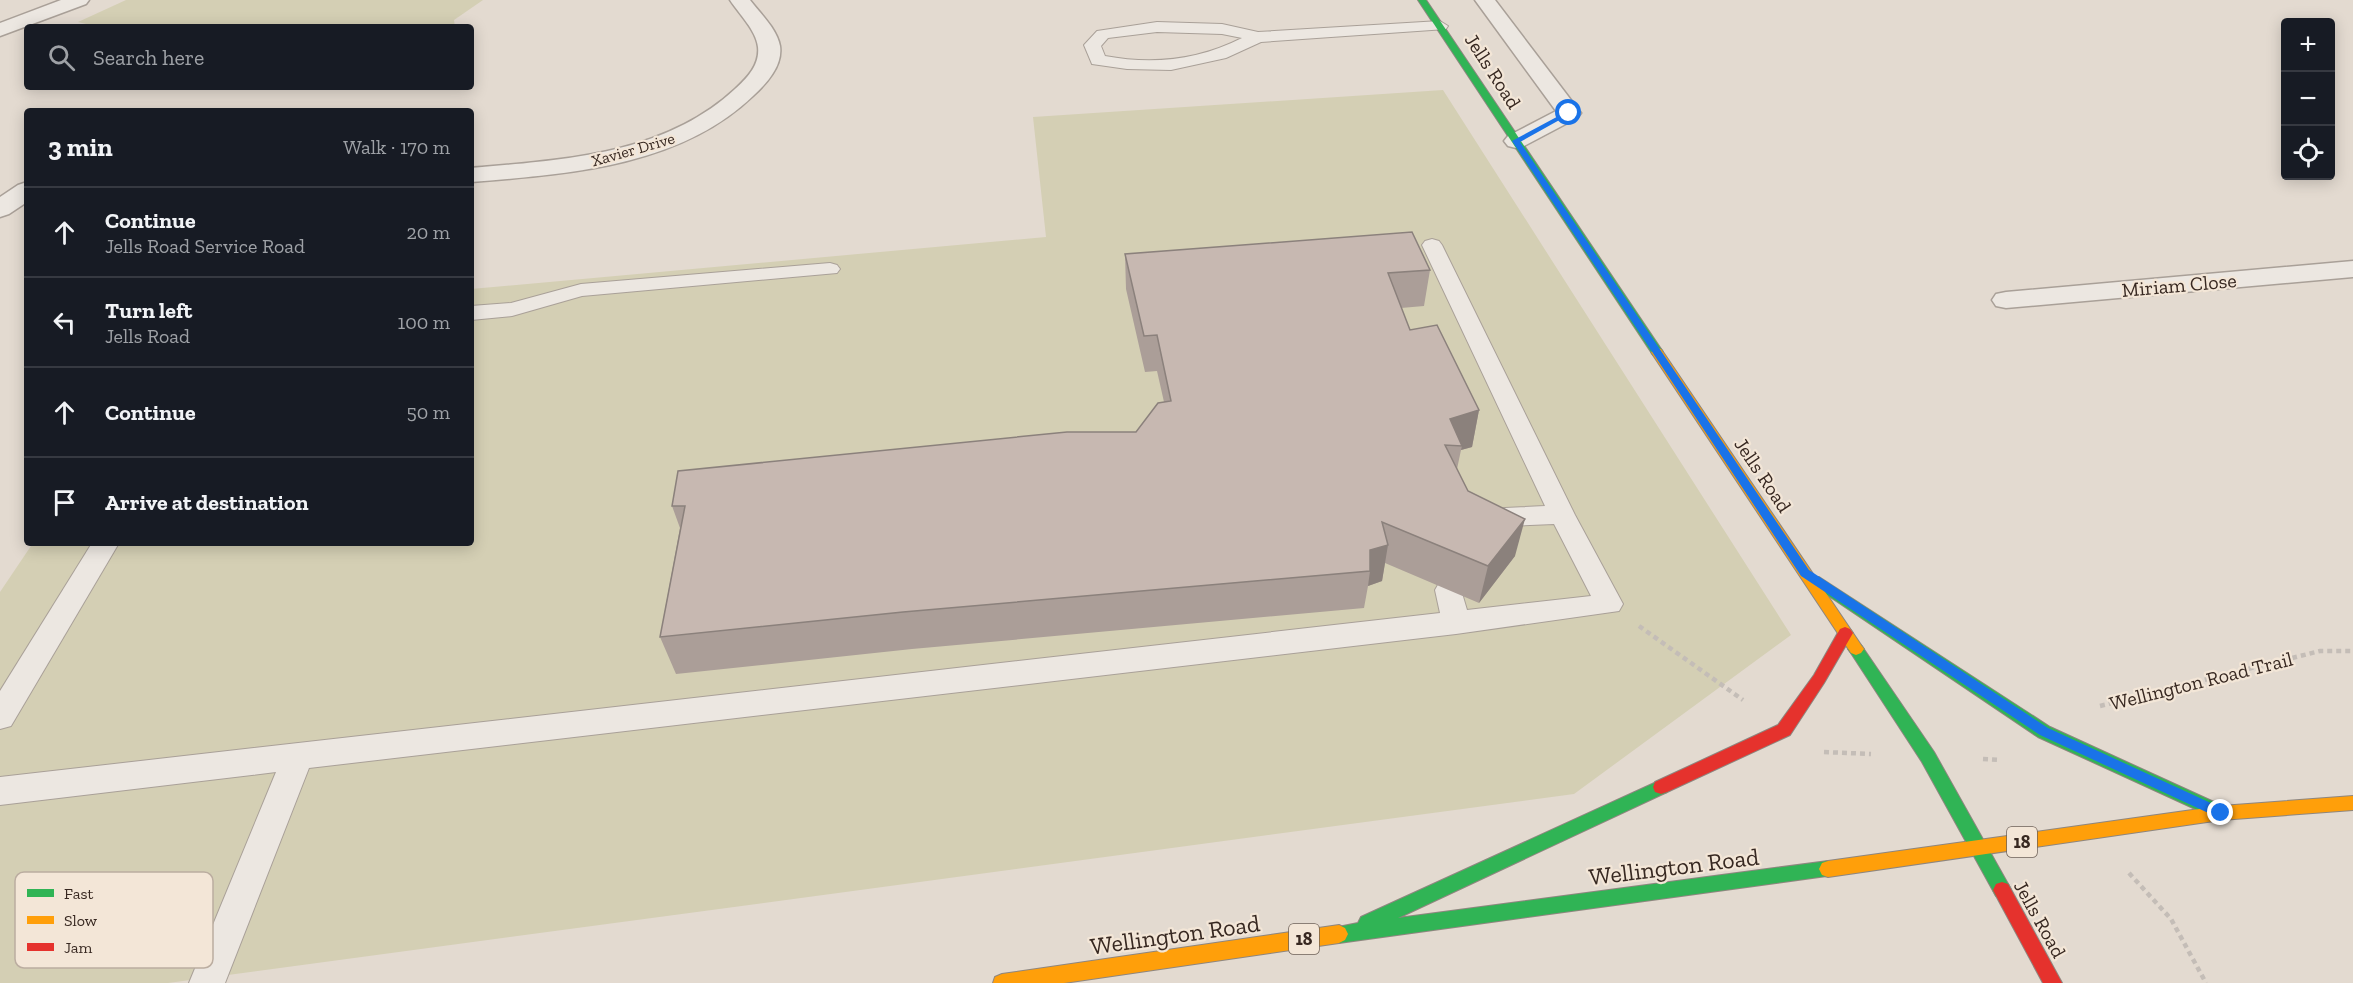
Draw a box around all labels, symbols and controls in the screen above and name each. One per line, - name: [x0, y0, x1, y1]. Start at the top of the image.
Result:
- map controls: [2281, 18, 2335, 180]
- button: +: [2281, 18, 2335, 72]
- search box: [24, 24, 474, 90]
- street label: Jells Road: [1460, 29, 1526, 113]
- icon: search: [45, 41, 78, 74]
- text: Search here: [93, 44, 204, 71]
- button: −: [2281, 72, 2335, 126]
- route start: [1555, 99, 1581, 125]
- button: locate: [2281, 126, 2335, 180]
- street label: Xavier Drive: [589, 129, 677, 170]
- text: 3 min: [48, 131, 113, 163]
- text: Walk · 170 m: [343, 135, 450, 159]
- text: Continue: [105, 207, 196, 234]
- icon: ahead: [48, 216, 81, 249]
- text: 20 m: [406, 220, 450, 244]
- text: Jells Road Service Road: [105, 234, 305, 258]
- street label: Miriam Close: [2120, 268, 2238, 302]
- text: Turn left: [105, 297, 192, 324]
- icon: left: [48, 306, 81, 339]
- text: 100 m: [397, 310, 450, 334]
- text: Jells Road: [105, 324, 190, 348]
- icon: ahead: [48, 396, 81, 429]
- text: Continue: [105, 399, 196, 426]
- text: 50 m: [406, 400, 450, 424]
- street label: Jells Road: [1729, 433, 1797, 517]
- icon: arrive: [48, 486, 81, 519]
- text: Arrive at destination: [105, 489, 308, 516]
- street label: Wellington Road Trail: [2107, 647, 2295, 715]
- route end: [2207, 799, 2233, 825]
- road number: 18: [2007, 827, 2037, 857]
- street label: Wellington Road: [1587, 842, 1761, 891]
- legend: [15, 872, 213, 968]
- street label: Jells Road: [2009, 876, 2071, 962]
- text: Fast: [64, 884, 93, 903]
- street label: Wellington Road: [1088, 908, 1262, 961]
- text: Slow: [64, 911, 98, 930]
- road number: 18: [1289, 924, 1319, 954]
- text: Jam: [64, 938, 93, 957]

